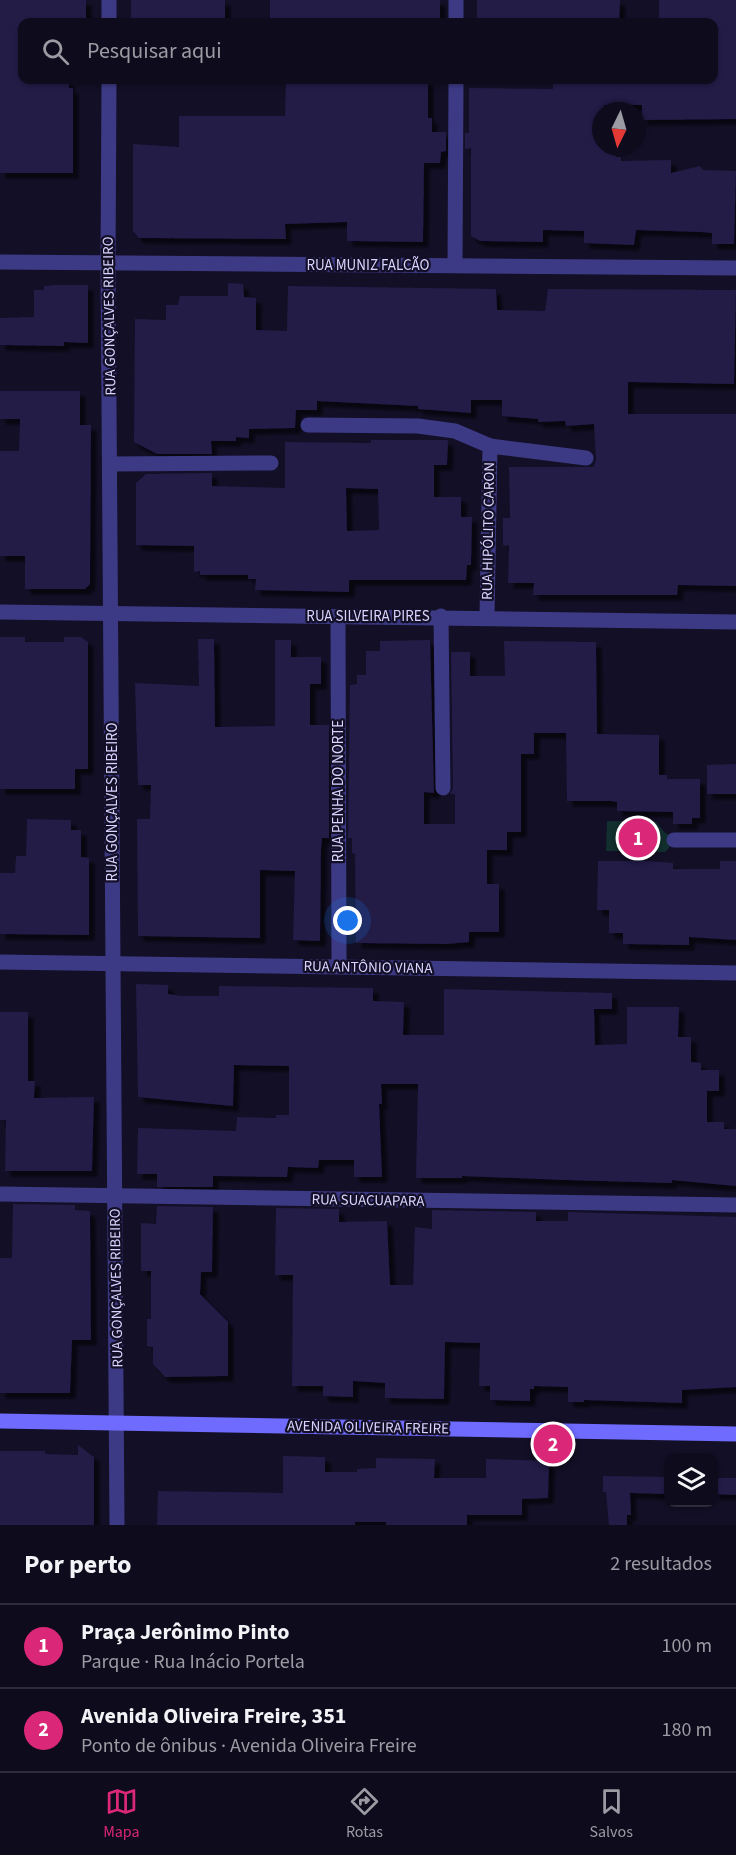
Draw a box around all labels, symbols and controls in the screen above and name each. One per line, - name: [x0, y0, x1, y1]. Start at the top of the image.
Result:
- search box: [18, 18, 718, 84]
- icon: search: [39, 35, 72, 68]
- text: Pesquisar aqui: [87, 35, 222, 67]
- north arrow: [592, 102, 646, 156]
- street label: RUA GONÇALVES RIBEIRO: [98, 236, 121, 396]
- street label: RUA MUNIZ FALCÃO: [307, 255, 429, 276]
- street label: RUA HIPÓLITO CARON: [477, 462, 500, 600]
- street label: RUA SILVEIRA PIRES: [306, 606, 430, 627]
- street label: RUA PENHA DO NORTE: [328, 720, 349, 862]
- street label: RUA GONÇALVES RIBEIRO: [102, 722, 123, 882]
- pin: 1: [618, 816, 658, 860]
- your location: [333, 906, 362, 935]
- street label: RUA ANTÔNIO VIANA: [303, 956, 433, 979]
- street label: RUA SUACUAPARA: [311, 1189, 426, 1212]
- street label: RUA GONÇALVES RIBEIRO: [105, 1208, 128, 1368]
- street label: AVENIDA OLIVEIRA FREIRE: [287, 1416, 449, 1439]
- pin: 2: [534, 1422, 572, 1466]
- map controls: [664, 1453, 718, 1507]
- button: layers: [664, 1453, 718, 1507]
- text: Por perto: [24, 1546, 132, 1583]
- text: 2 resultados: [610, 1550, 712, 1578]
- text: Praça Jerônimo Pinto: [81, 1616, 289, 1648]
- text: 1: [38, 1632, 49, 1660]
- text: 100 m: [662, 1632, 712, 1660]
- text: Parque · Rua Inácio Portela: [81, 1648, 305, 1676]
- text: Avenida Oliveira Freire, 351: [81, 1700, 346, 1732]
- text: 2: [38, 1716, 49, 1744]
- text: 180 m: [662, 1716, 712, 1744]
- text: Ponto de ônibus · Avenida Oliveira Freire: [81, 1732, 417, 1760]
- tab: Mapa: [103, 1785, 140, 1843]
- tab: Rotas: [346, 1785, 383, 1843]
- tab: Salvos: [589, 1785, 633, 1843]

